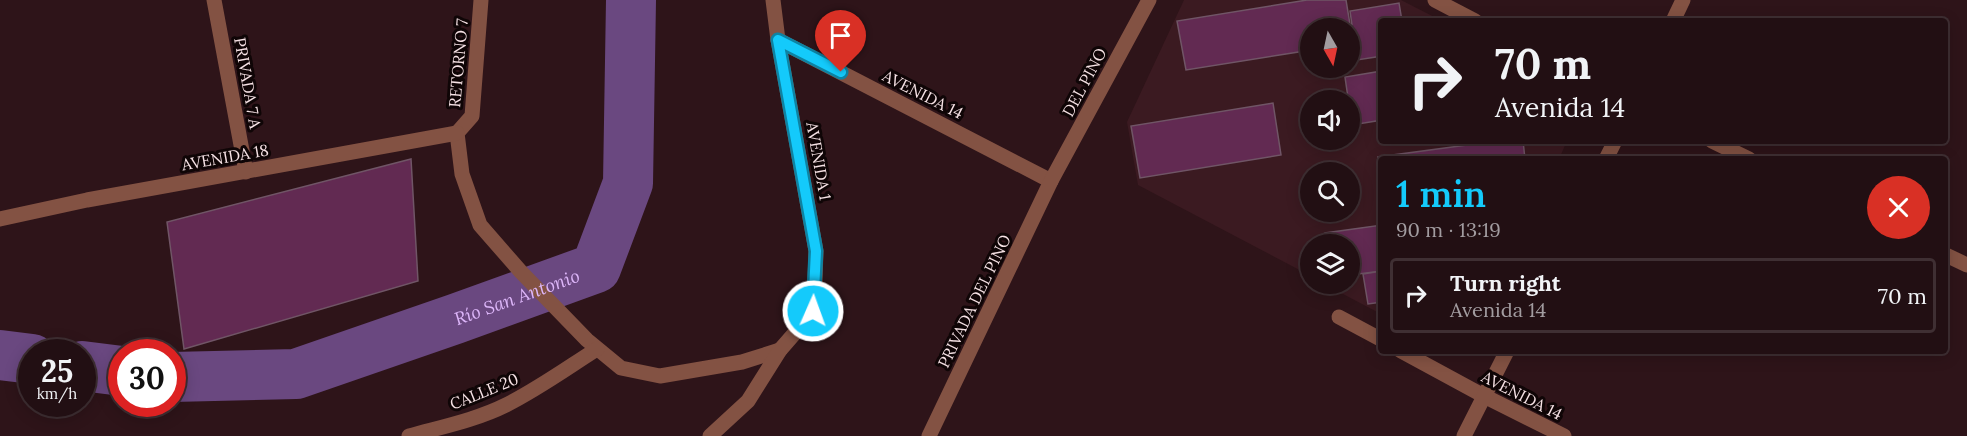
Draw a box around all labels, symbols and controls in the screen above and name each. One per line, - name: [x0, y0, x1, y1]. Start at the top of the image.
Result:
- pin: [815, 10, 866, 72]
- street label: RETORNO 7: [444, 17, 472, 108]
- north arrow: [1300, 18, 1360, 78]
- map controls: [1300, 18, 1360, 294]
- icon: arrive: [824, 19, 857, 52]
- street label: PRIVADA 7 A: [230, 36, 266, 131]
- text: 70 m: [1495, 37, 1591, 91]
- icon: right: [1396, 42, 1474, 120]
- street label: DEL PINO: [1058, 44, 1110, 120]
- street label: AVENIDA 14: [878, 65, 967, 123]
- button: sound: [1300, 90, 1360, 150]
- text: Avenida 14: [1495, 90, 1625, 124]
- street label: AVENIDA 1: [802, 119, 836, 202]
- street label: AVENIDA 18: [179, 140, 270, 175]
- button: search: [1300, 162, 1360, 222]
- text: 1 min: [1396, 171, 1486, 217]
- button: close: [1867, 176, 1930, 239]
- text: 90 m · 13:19: [1396, 217, 1501, 242]
- street label: PRIVADA DEL PINO: [933, 231, 1015, 371]
- button: layers: [1300, 234, 1360, 294]
- water label: Río San Antonio: [451, 263, 583, 330]
- text: Turn right: [1450, 269, 1561, 297]
- position arrow: [781, 279, 845, 343]
- icon: right: [1399, 279, 1432, 312]
- text: 70 m: [1878, 282, 1927, 310]
- text: Avenida 14: [1450, 297, 1546, 322]
- speed limit sign: 30: [108, 339, 186, 417]
- text: 25: [41, 352, 73, 390]
- street label: AVENIDA 14: [1477, 366, 1566, 424]
- street label: CALLE 20: [447, 368, 521, 414]
- text: km/h: [37, 384, 77, 403]

